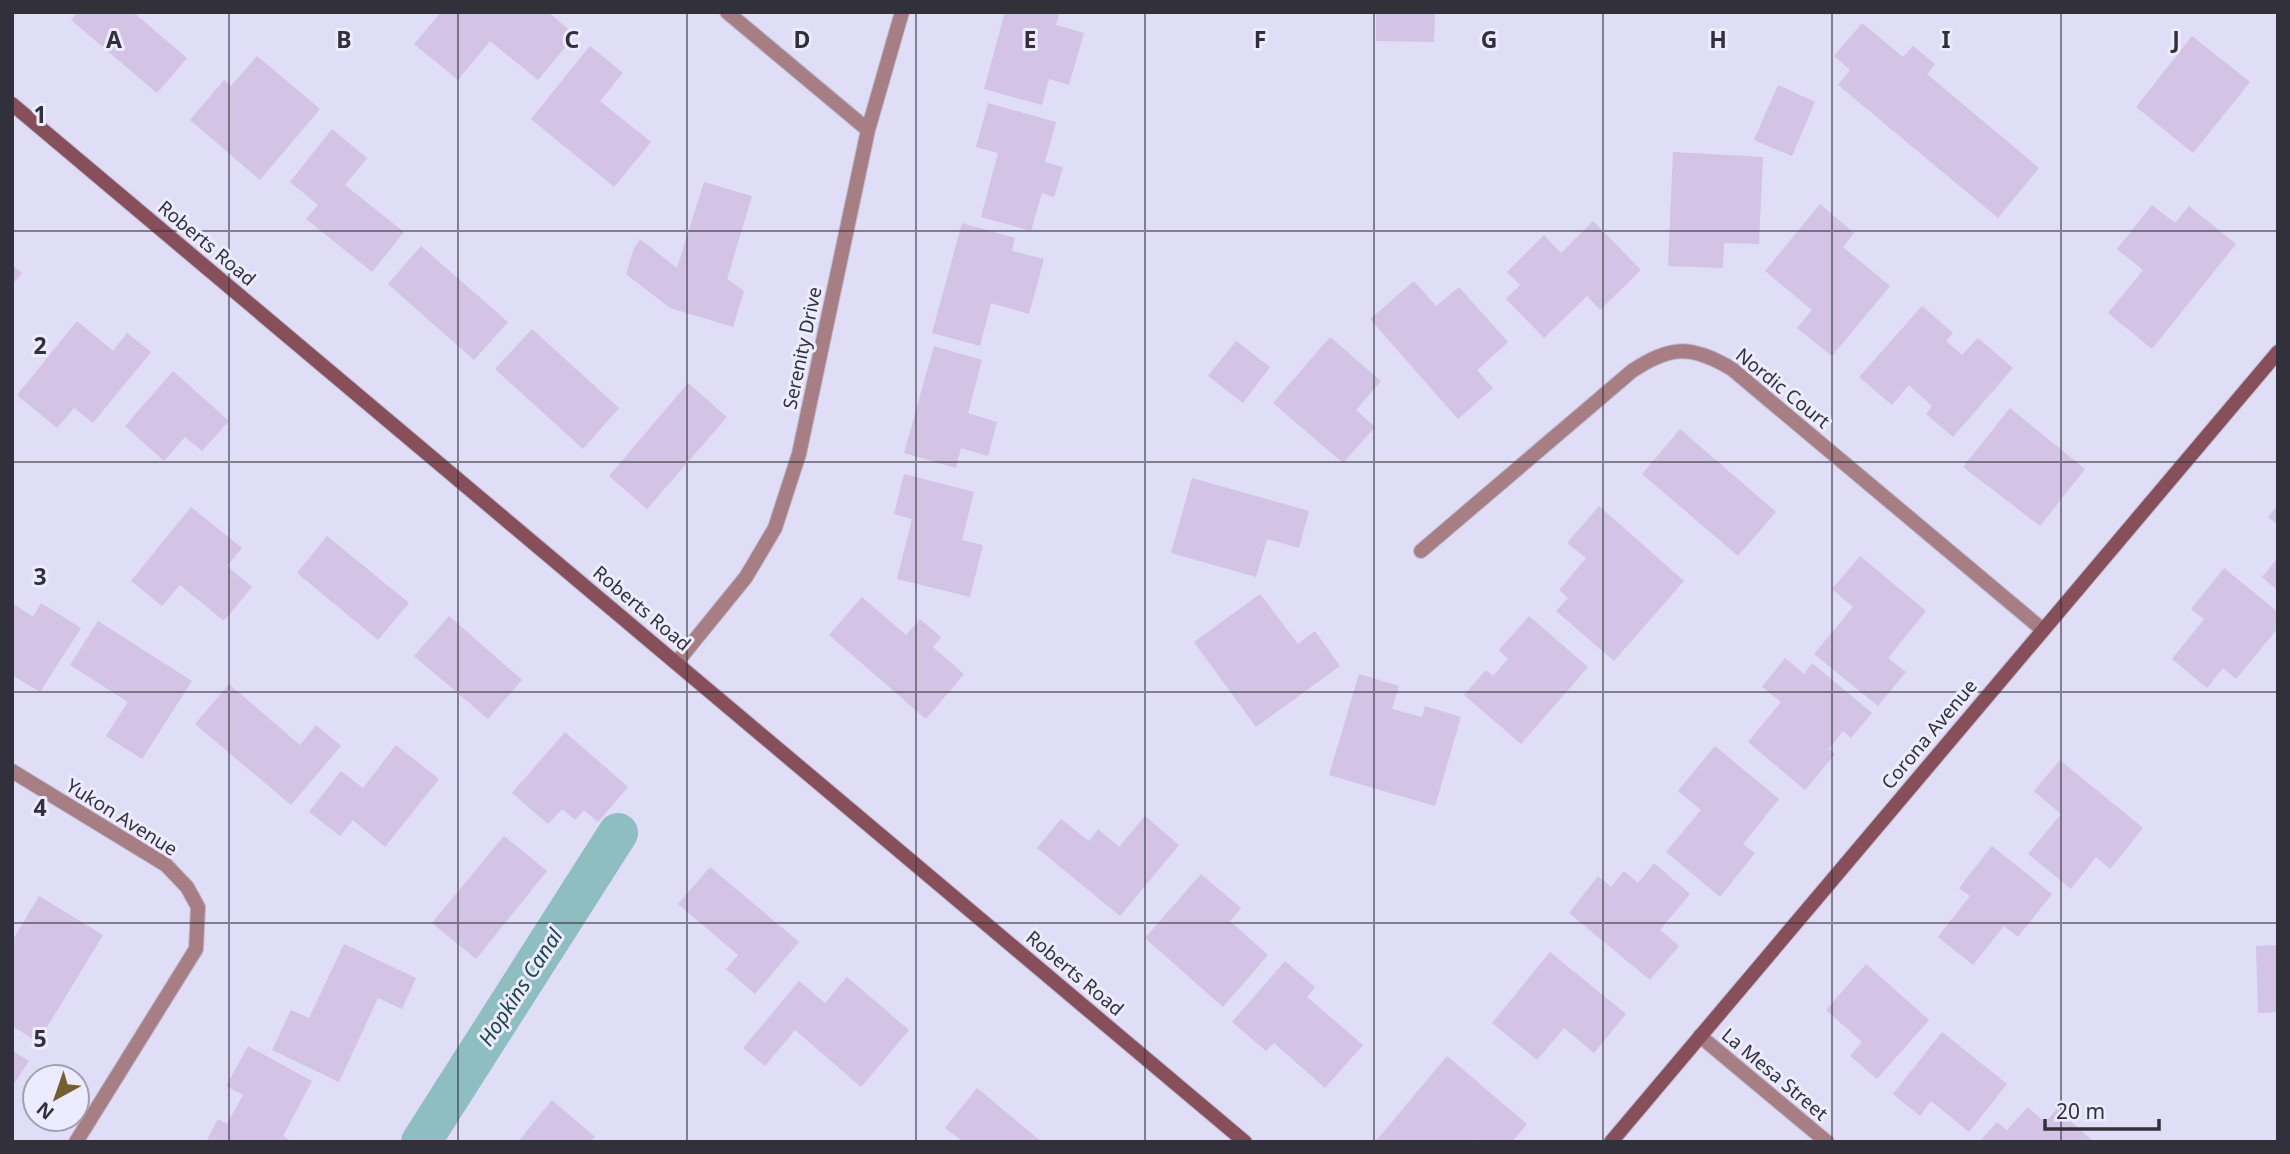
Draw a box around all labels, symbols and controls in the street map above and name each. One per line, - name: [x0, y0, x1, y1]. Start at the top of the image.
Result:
- text: A: [106, 23, 122, 55]
- text: B: [336, 23, 352, 55]
- text: C: [565, 23, 580, 55]
- text: D: [794, 23, 810, 55]
- text: E: [1024, 23, 1036, 55]
- text: F: [1254, 23, 1266, 55]
- text: G: [1481, 23, 1497, 55]
- text: H: [1709, 23, 1727, 55]
- text: I: [1942, 23, 1951, 55]
- text: J: [2170, 23, 2180, 55]
- text: 1: [33, 98, 47, 130]
- street label: Roberts Road: [153, 194, 261, 292]
- street label: Serenity Drive: [776, 284, 828, 412]
- text: 2: [33, 329, 47, 361]
- street label: Nordic Court: [1731, 342, 1836, 434]
- street label: Roberts Road: [588, 559, 696, 657]
- text: 3: [33, 560, 47, 592]
- street label: Corona Avenue: [1875, 673, 1983, 795]
- street label: Yukon Avenue: [61, 772, 183, 862]
- text: 4: [33, 791, 47, 823]
- water label: Hopkins Canal: [472, 922, 569, 1051]
- street label: Roberts Road: [1021, 924, 1129, 1022]
- text: 5: [33, 1022, 47, 1054]
- street label: La Mesa Street: [1716, 1022, 1834, 1126]
- north arrow: [21, 1063, 91, 1133]
- scale bar: [2045, 1088, 2159, 1132]
- text: N: [31, 1096, 59, 1126]
- text: 20 m: [2056, 1097, 2105, 1125]

